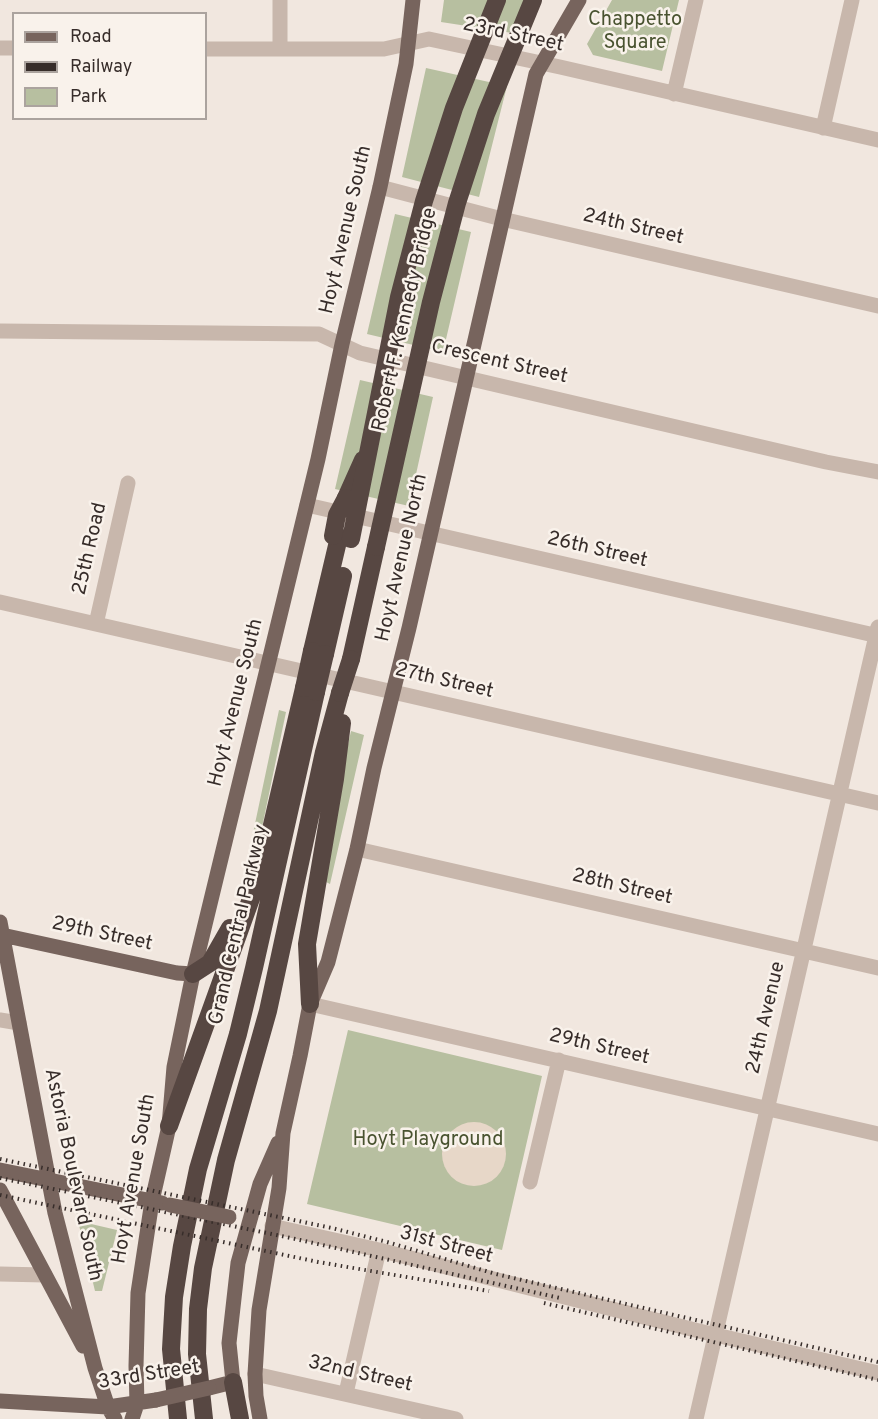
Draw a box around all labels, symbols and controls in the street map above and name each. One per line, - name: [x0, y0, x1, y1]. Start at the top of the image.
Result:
- park label: Chappetto Square: [588, 9, 682, 56]
- legend: [12, 12, 207, 120]
- street label: 23rd Street: [460, 14, 566, 58]
- text: Road: [70, 26, 112, 49]
- text: Railway: [70, 56, 132, 79]
- text: Park: [70, 86, 107, 109]
- street label: Hoyt Avenue South: [316, 143, 378, 317]
- street label: 24th Street: [580, 205, 686, 251]
- street label: Robert F. Kennedy Bridge: [369, 206, 443, 434]
- street label: Crescent Street: [428, 336, 570, 390]
- street label: Hoyt Avenue North: [372, 472, 434, 644]
- street label: 25th Road: [69, 500, 113, 598]
- street label: 26th Street: [544, 528, 650, 574]
- street label: Hoyt Avenue South: [205, 617, 269, 789]
- street label: 27th Street: [393, 659, 495, 705]
- street label: Grand Central Parkway: [205, 822, 275, 1028]
- street label: 28th Street: [569, 865, 675, 911]
- street label: 29th Street: [49, 913, 155, 957]
- street label: 24th Avenue: [742, 960, 792, 1076]
- street label: 29th Street: [546, 1025, 652, 1071]
- street label: Astoria Boulevard South: [38, 1067, 106, 1283]
- street label: Hoyt Avenue South: [108, 1092, 162, 1266]
- park label: Hoyt Playground: [353, 1129, 503, 1153]
- street label: 31st Street: [397, 1222, 495, 1270]
- street label: 32nd Street: [305, 1351, 415, 1399]
- street label: 33rd Street: [97, 1356, 201, 1396]

